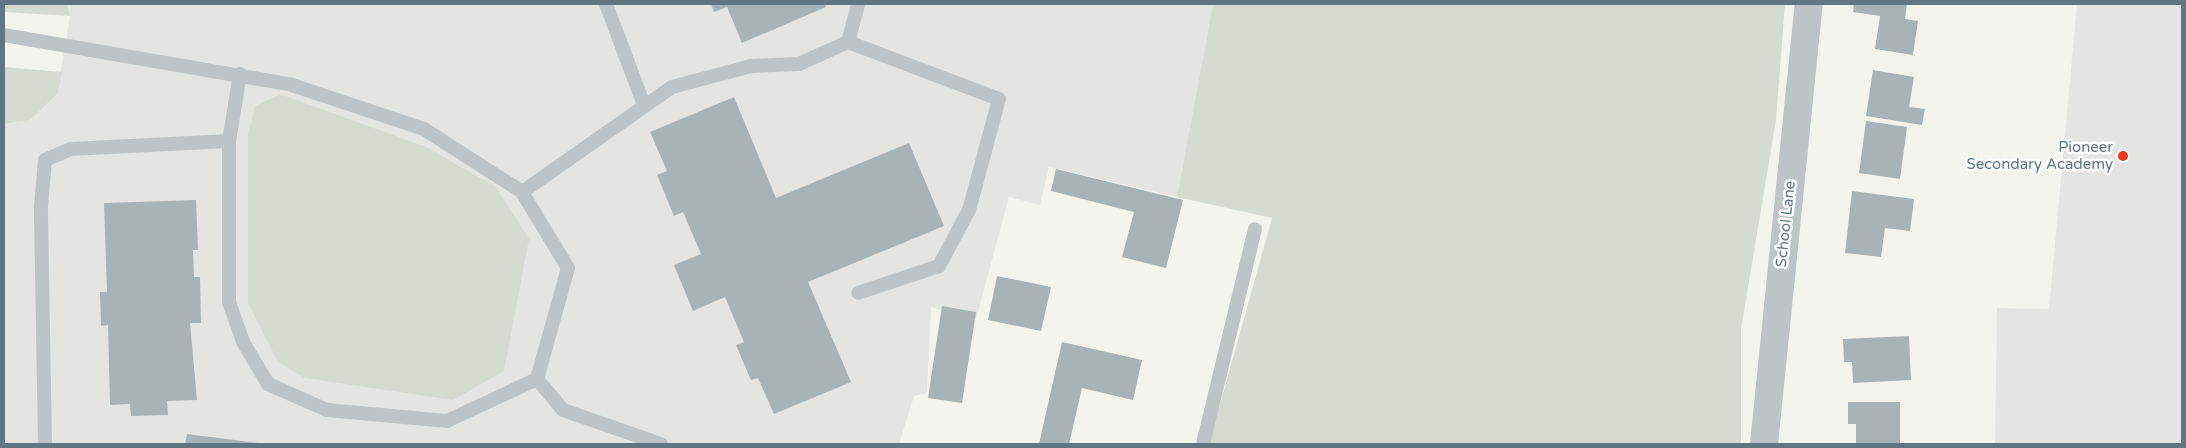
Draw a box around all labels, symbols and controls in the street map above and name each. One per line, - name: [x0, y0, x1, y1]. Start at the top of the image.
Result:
- place label: Pioneer Secondary Academy: [1966, 138, 2113, 173]
- marker: Pioneer Secondary Academy: [2117, 150, 2129, 162]
- street label: School Lane: [1773, 180, 1799, 268]

